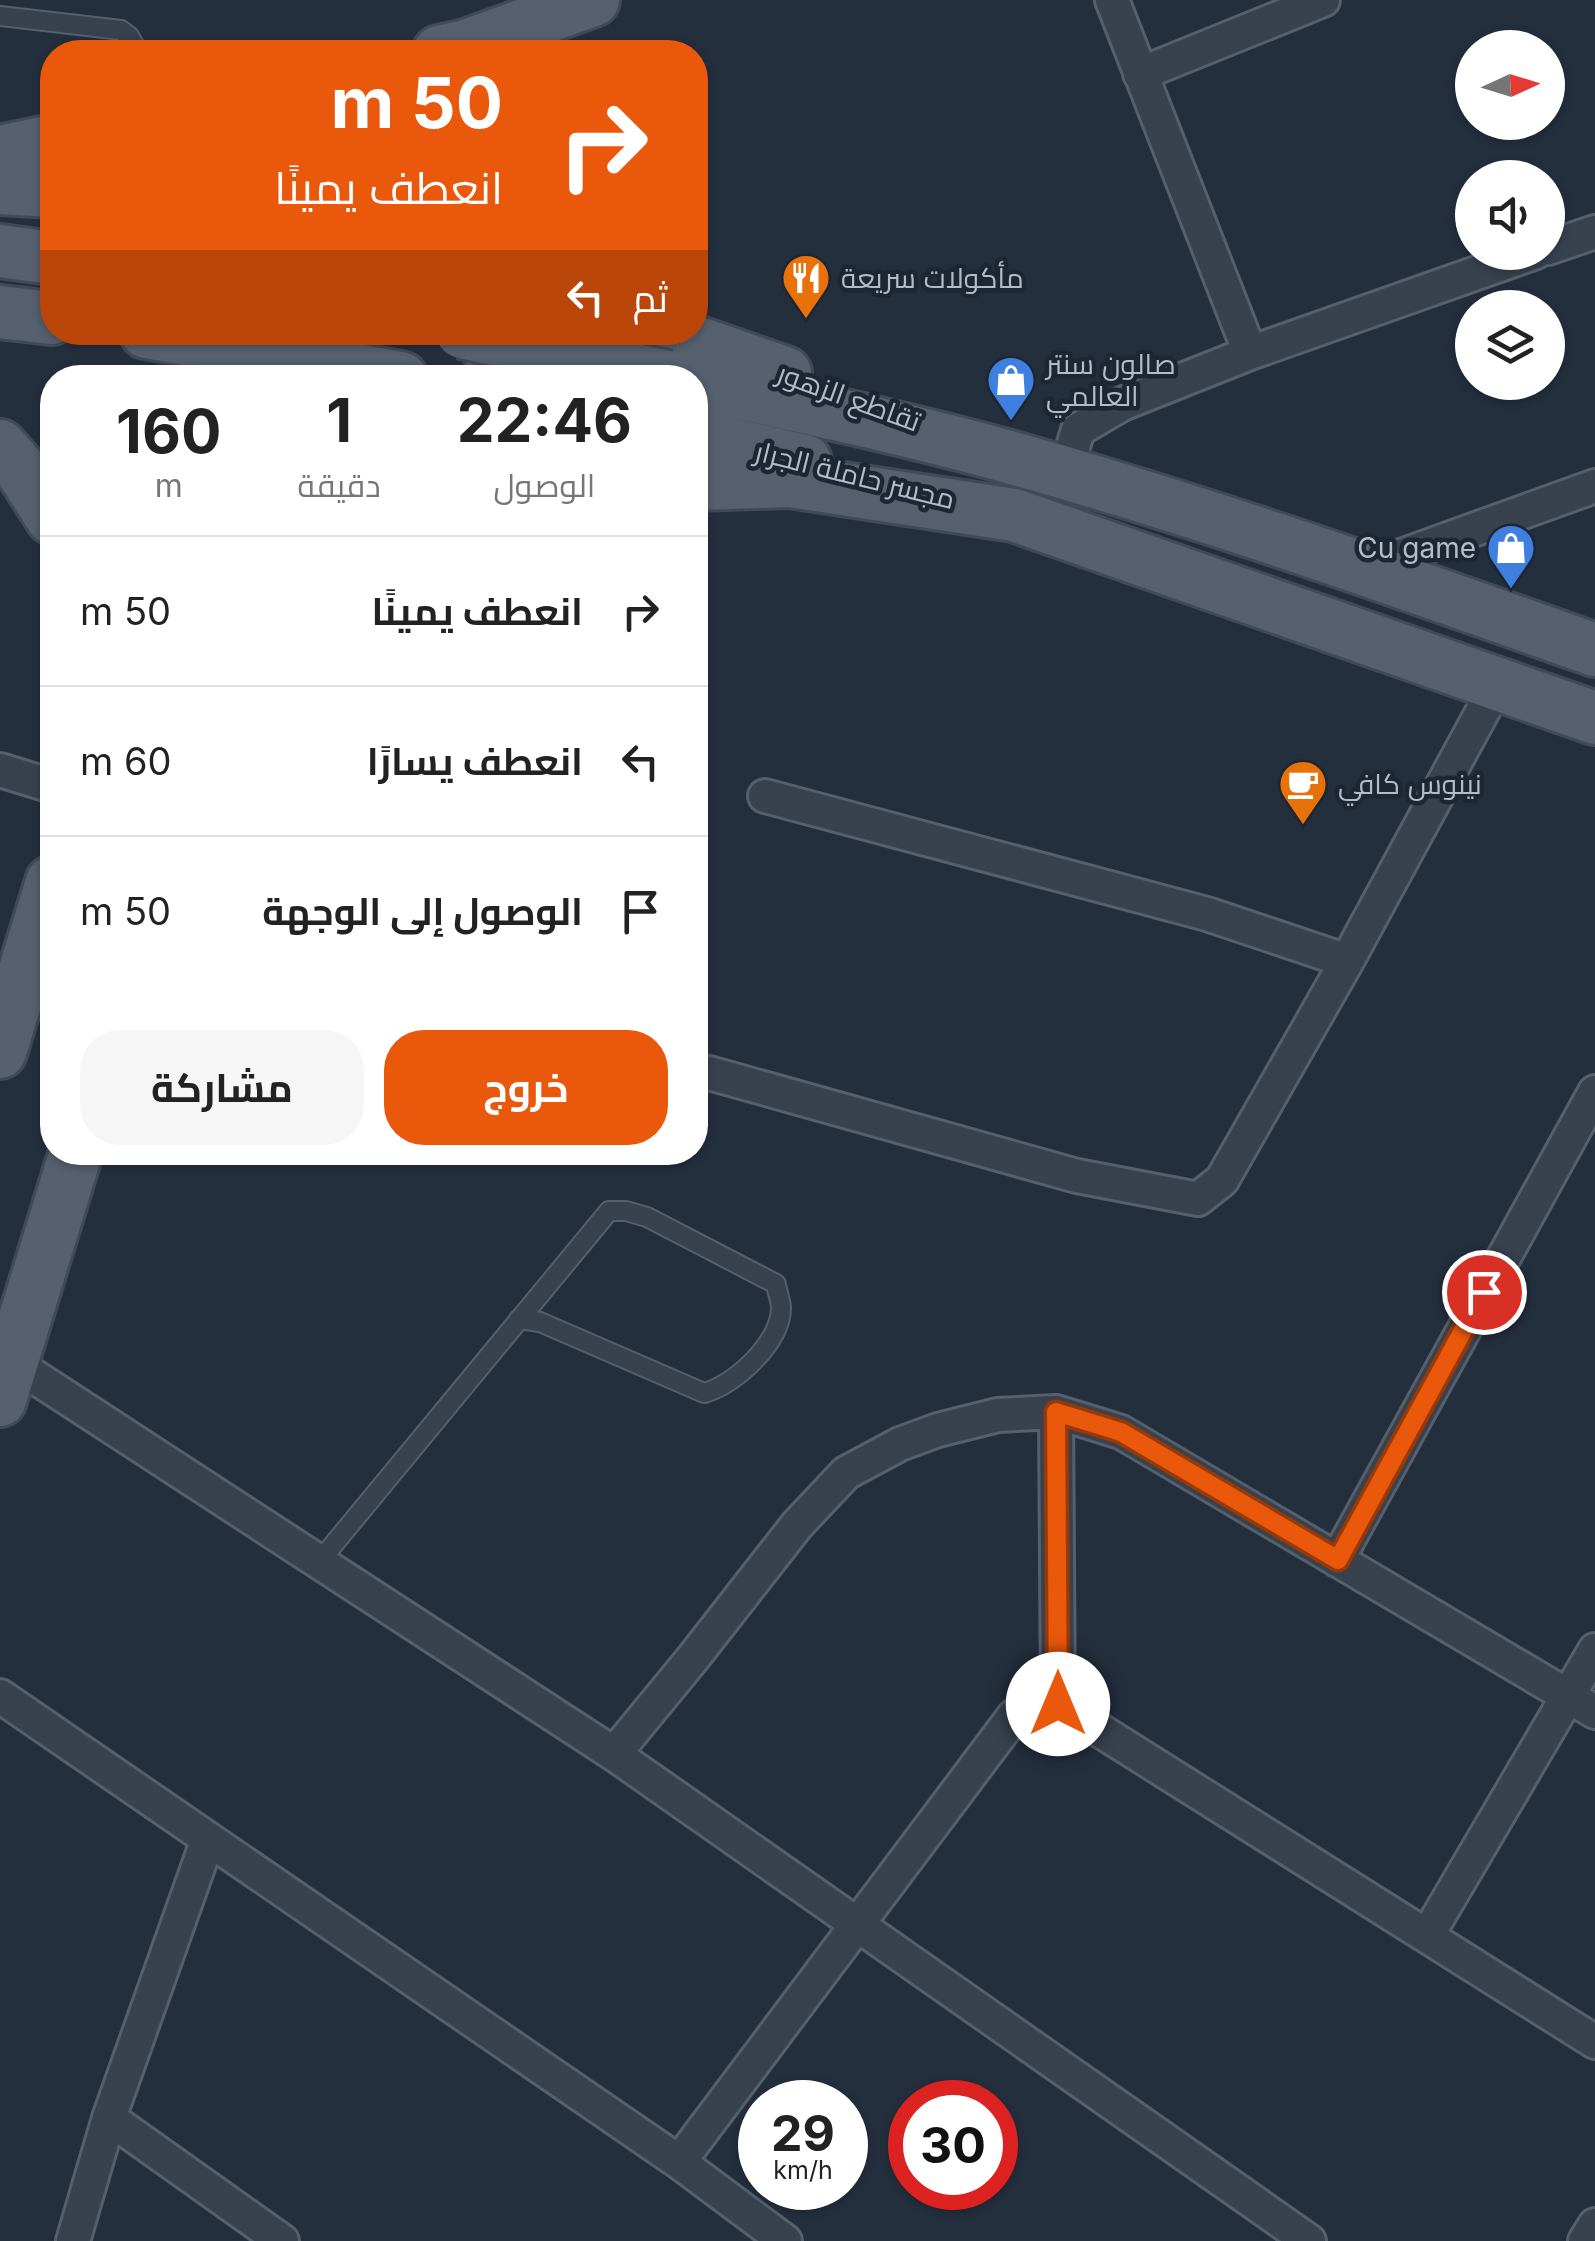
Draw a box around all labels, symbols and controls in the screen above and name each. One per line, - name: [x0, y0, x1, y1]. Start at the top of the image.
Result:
- north arrow: [1455, 30, 1565, 140]
- map controls: [1455, 30, 1565, 400]
- text: 50 m: [331, 60, 503, 145]
- icon: right: [538, 80, 668, 210]
- text: انعطف يمينًا: [274, 160, 503, 215]
- button: sound: [1455, 160, 1565, 270]
- restaurant icon: مأكولات سريعة: [780, 252, 832, 320]
- place label: مأكولات سريعة: [841, 261, 1024, 295]
- icon: left: [558, 270, 613, 325]
- text: ثم: [633, 275, 668, 321]
- button: layers: [1455, 290, 1565, 400]
- place label: صالون سنتر العالمي: [1044, 347, 1176, 418]
- shop icon: صالون سنتر العالمي: [985, 354, 1037, 422]
- street label: تقاطع الزهور: [770, 355, 926, 441]
- text: 1: [326, 384, 352, 456]
- text: 22:46: [457, 384, 632, 456]
- text: 160: [116, 395, 221, 467]
- street label: مجسر حاملة الجرار: [750, 433, 958, 516]
- text: m: [155, 466, 183, 505]
- text: دقيقة: [297, 466, 381, 505]
- text: الوصول: [493, 466, 595, 505]
- shop icon: Cu game: [1485, 522, 1537, 590]
- place label: Cu game: [1357, 531, 1476, 565]
- icon: right: [613, 584, 668, 639]
- text: 50 m: [80, 588, 171, 634]
- text: انعطف يمينًا: [371, 588, 583, 634]
- icon: left: [613, 734, 668, 789]
- text: 60 m: [80, 738, 172, 784]
- text: انعطف يسارًا: [367, 738, 583, 784]
- cafe icon: نينوس كافي: [1277, 758, 1329, 826]
- place label: نينوس كافي: [1338, 767, 1482, 806]
- icon: arrive: [613, 884, 668, 939]
- text: 50 m: [80, 888, 171, 934]
- text: الوصول إلى الوجهة: [262, 888, 583, 934]
- button: مشاركة: [80, 1030, 364, 1145]
- button: خروج: [384, 1030, 668, 1145]
- pin: [1442, 1250, 1527, 1335]
- icon: arrive: [1457, 1265, 1512, 1320]
- position arrow: [1006, 1652, 1110, 1756]
- speed limit sign: 30: [888, 2080, 1018, 2210]
- text: 29: [771, 2103, 835, 2163]
- text: km/h: [773, 2155, 833, 2185]

